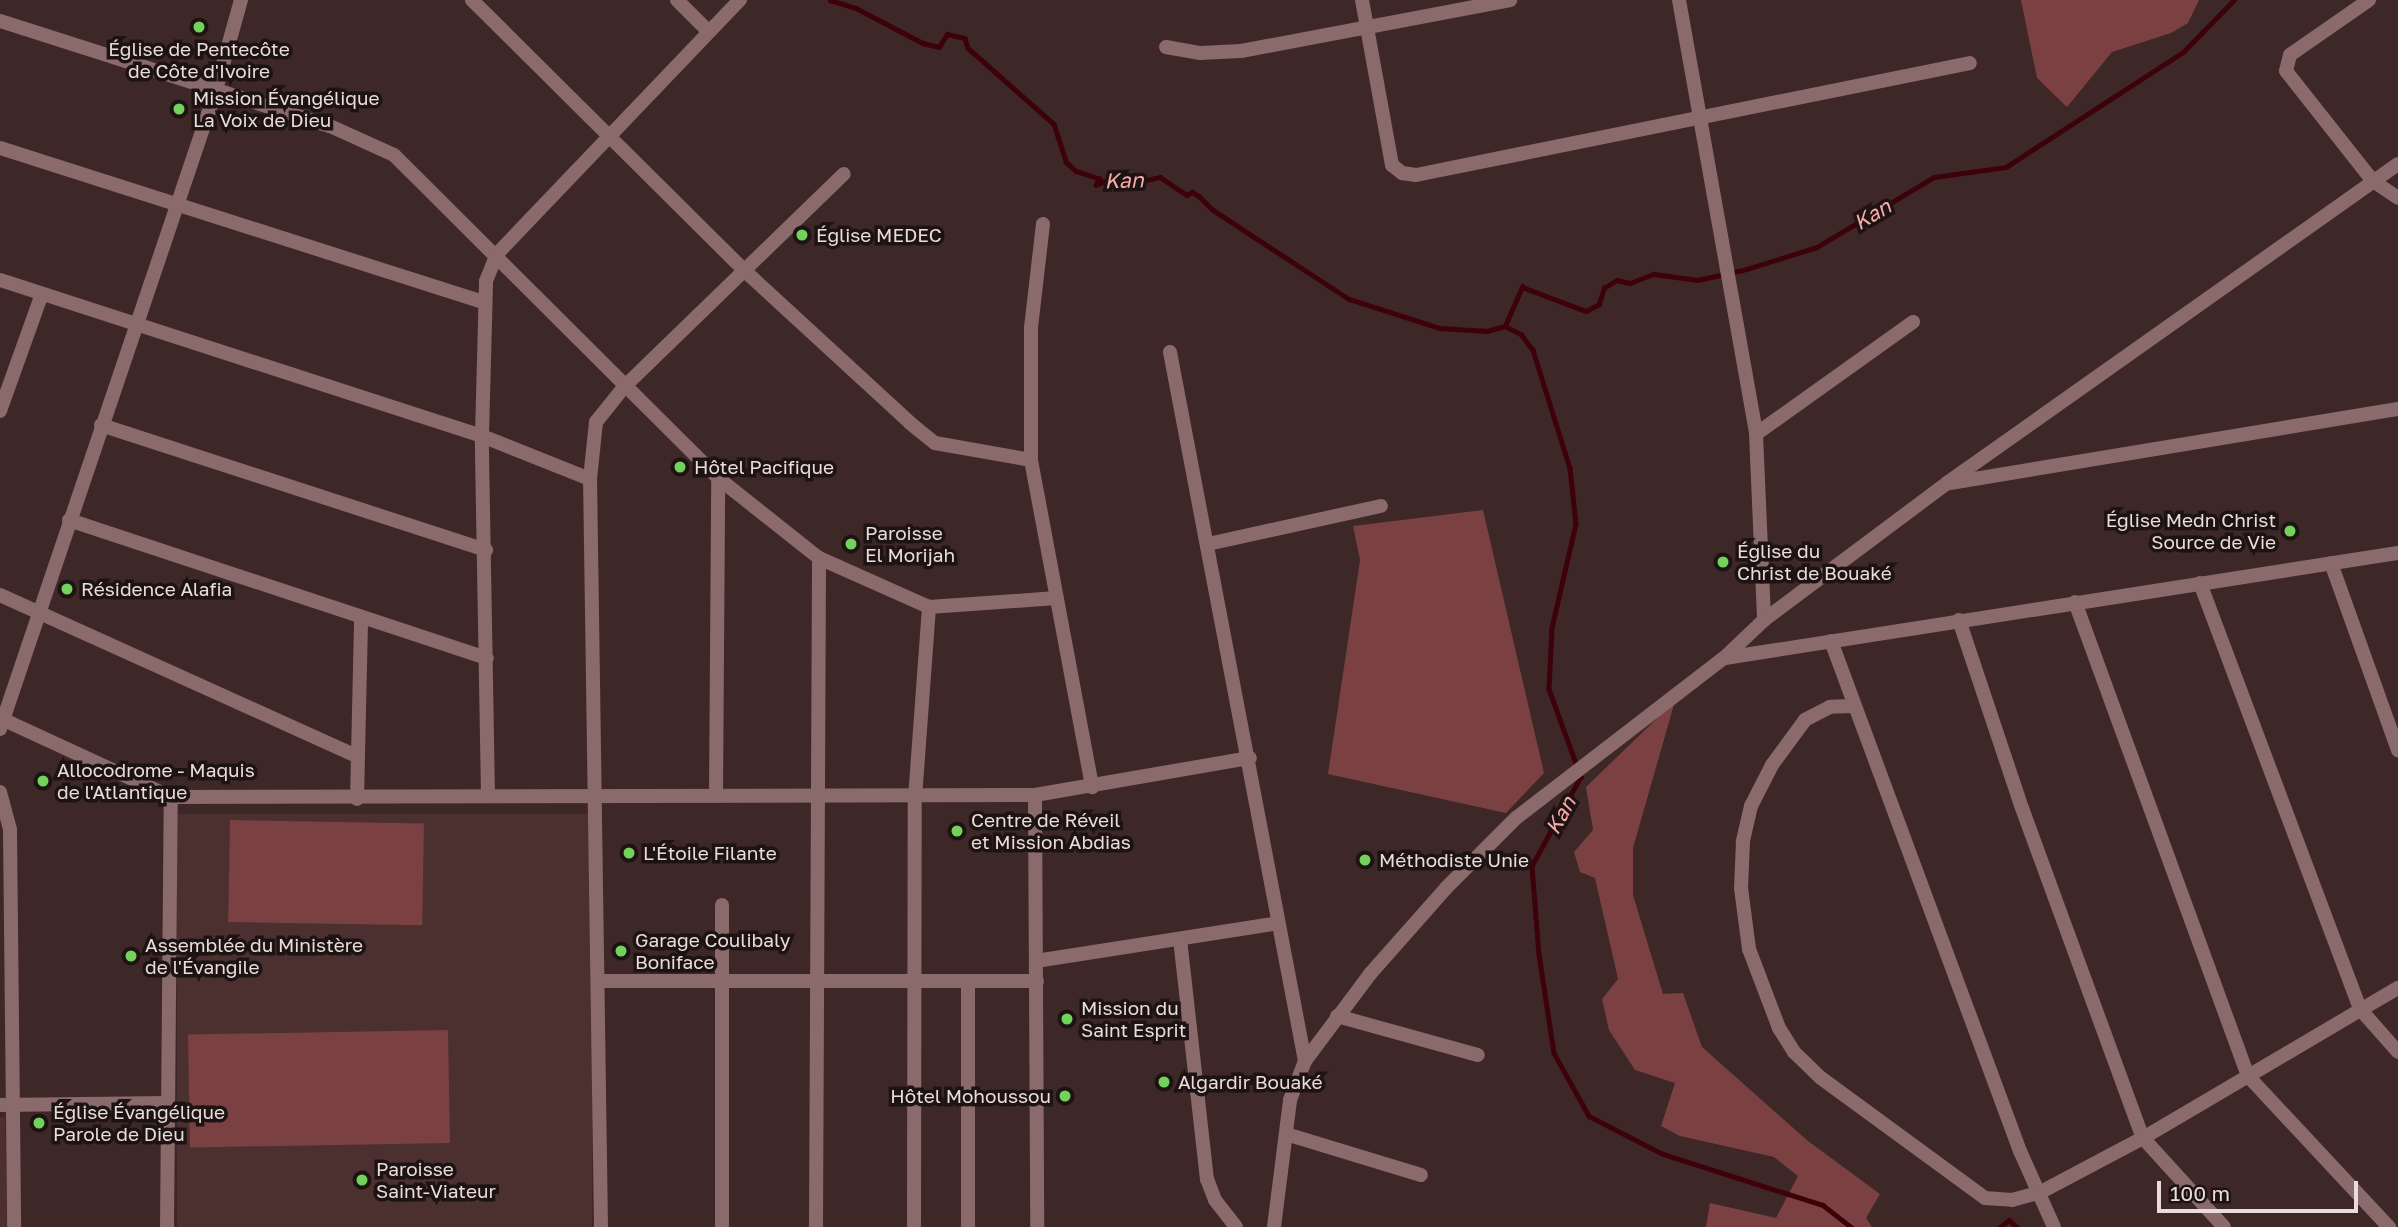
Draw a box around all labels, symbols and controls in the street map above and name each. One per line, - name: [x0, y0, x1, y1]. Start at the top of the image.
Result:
- marker: Église de Pentecôte de Côte d'Ivoire: [191, 19, 207, 35]
- place label: Église de Pentecôte de Côte d'Ivoire: [108, 38, 290, 82]
- place label: Mission Évangélique La Voix de Dieu: [193, 87, 379, 131]
- marker: Mission Évangélique La Voix de Dieu: [171, 101, 187, 117]
- water label: Kan: [1104, 167, 1144, 193]
- water label: Kan: [1849, 193, 1895, 235]
- place label: Église MEDEC: [816, 224, 942, 246]
- marker: Église MEDEC: [794, 227, 810, 243]
- place label: Hôtel Pacifique: [694, 456, 834, 478]
- marker: Hôtel Pacifique: [672, 459, 688, 475]
- place label: Église Medn Christ Source de Vie: [2106, 509, 2276, 553]
- place label: Paroisse El Morijah: [865, 522, 955, 566]
- marker: Église Medn Christ Source de Vie: [2282, 523, 2298, 539]
- marker: Paroisse El Morijah: [843, 536, 859, 552]
- place label: Église du Christ de Bouaké: [1737, 540, 1892, 584]
- marker: Église du Christ de Bouaké: [1715, 554, 1731, 570]
- place label: Résidence Alafia: [81, 578, 232, 600]
- marker: Résidence Alafia: [59, 581, 75, 597]
- place label: Allocodrome - Maquis de l'Atlantique: [57, 759, 255, 803]
- marker: Allocodrome - Maquis de l'Atlantique: [35, 773, 51, 789]
- water label: Kan: [1540, 792, 1580, 838]
- place label: Centre de Réveil et Mission Abdias: [971, 809, 1131, 853]
- marker: Centre de Réveil et Mission Abdias: [949, 823, 965, 839]
- place label: L'Étoile Filante: [643, 842, 777, 864]
- marker: L'Étoile Filante: [621, 845, 637, 861]
- place label: Méthodiste Unie: [1379, 849, 1529, 871]
- marker: Méthodiste Unie: [1357, 852, 1373, 868]
- place label: Garage Coulibaly Boniface: [635, 929, 790, 973]
- place label: Assemblée du Ministère de l'Évangile: [145, 934, 363, 978]
- marker: Garage Coulibaly Boniface: [613, 943, 629, 959]
- marker: Assemblée du Ministère de l'Évangile: [123, 948, 139, 964]
- place label: Mission du Saint Esprit: [1081, 997, 1186, 1041]
- marker: Mission du Saint Esprit: [1059, 1011, 1075, 1027]
- place label: Algardir Bouaké: [1178, 1071, 1323, 1093]
- marker: Algardir Bouaké: [1156, 1074, 1172, 1090]
- place label: Hôtel Mohoussou: [890, 1085, 1051, 1107]
- marker: Hôtel Mohoussou: [1057, 1088, 1073, 1104]
- place label: Église Évangélique Parole de Dieu: [53, 1101, 225, 1145]
- marker: Église Évangélique Parole de Dieu: [31, 1115, 47, 1131]
- place label: Paroisse Saint-Viateur: [376, 1158, 496, 1202]
- scale bar: [2160, 1168, 2361, 1212]
- marker: Paroisse Saint-Viateur: [354, 1172, 370, 1188]
- text: 100 m: [2170, 1180, 2230, 1206]

